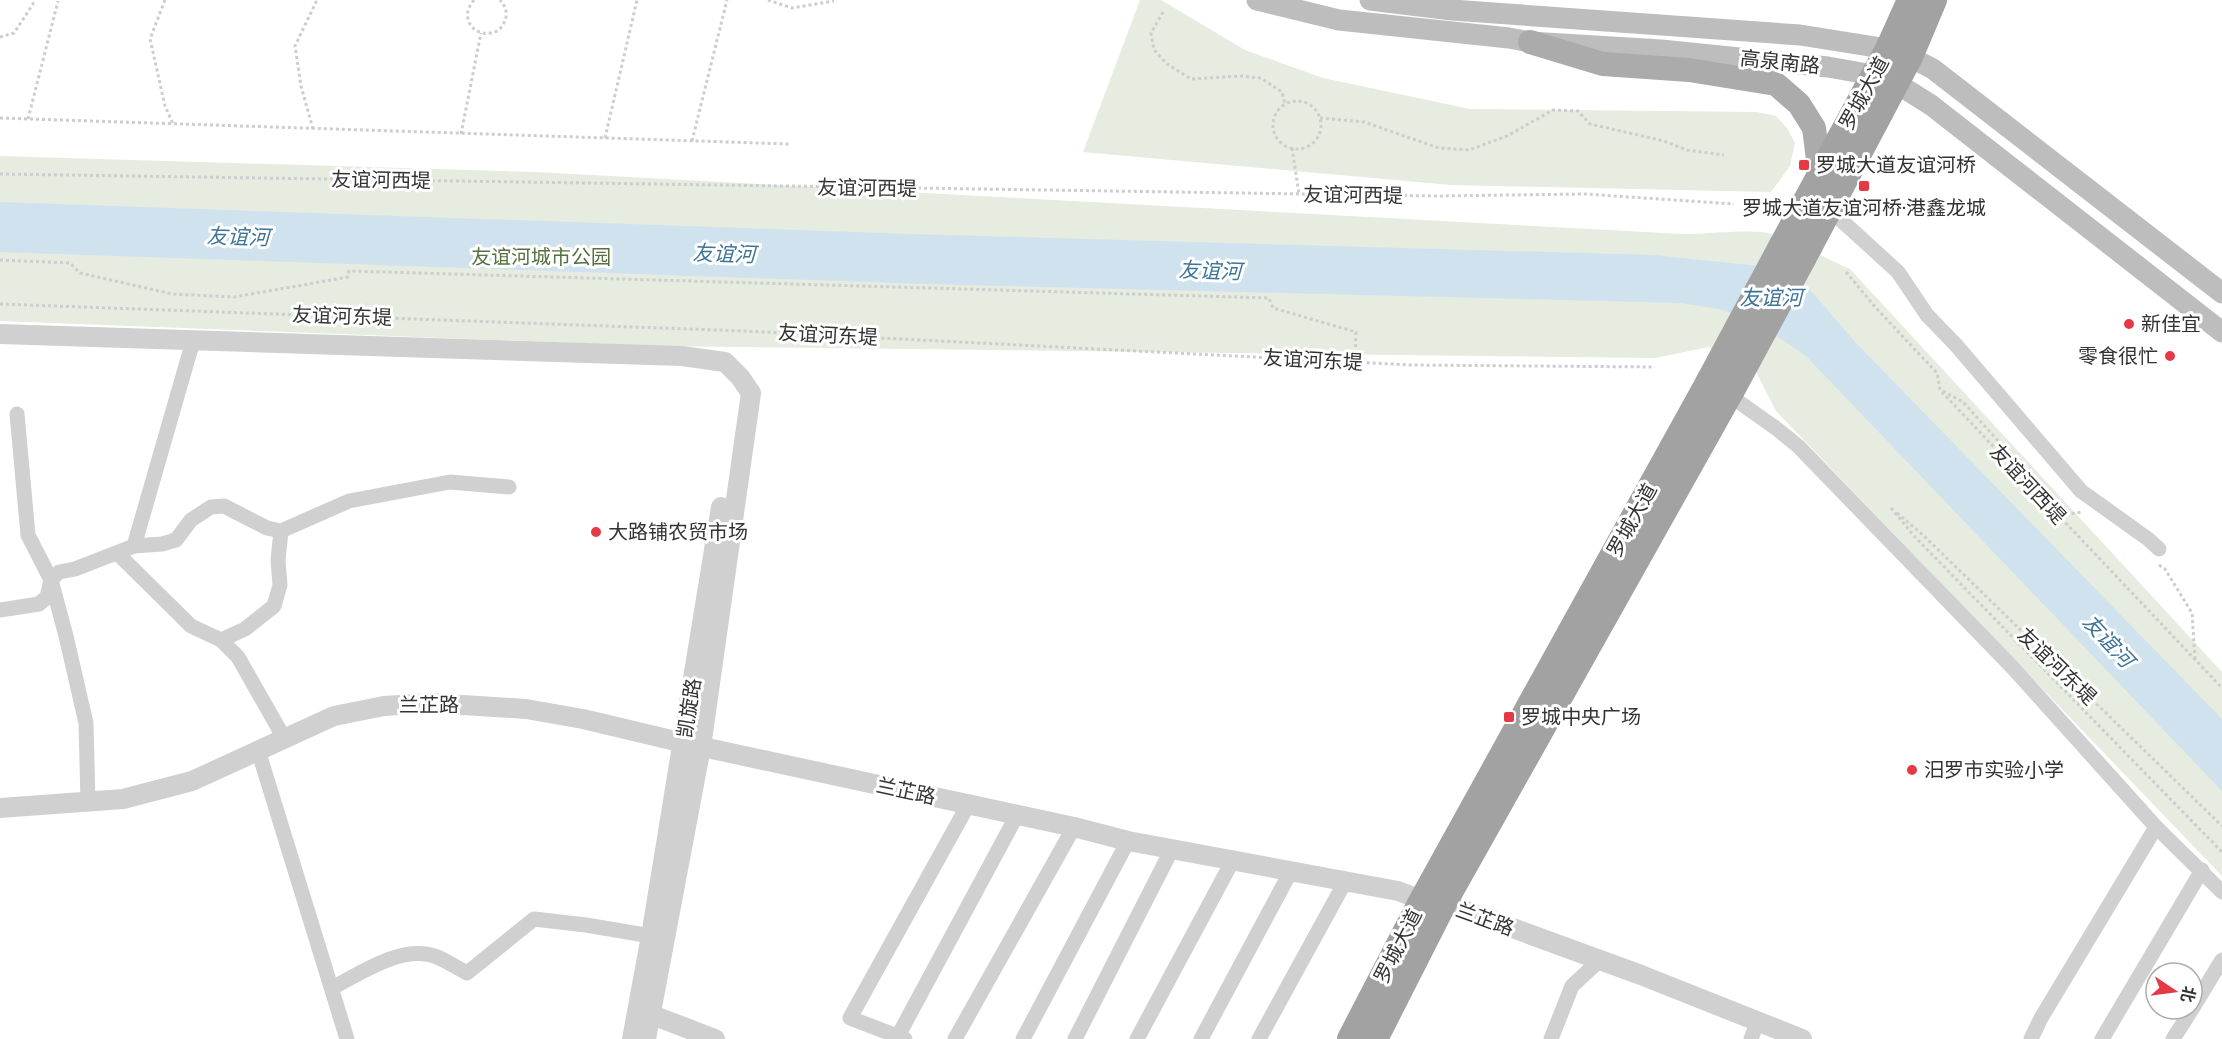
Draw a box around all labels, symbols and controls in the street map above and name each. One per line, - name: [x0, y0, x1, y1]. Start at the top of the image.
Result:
- street label: 高泉南路: [1739, 45, 1821, 79]
- street label: 罗城大道: [1833, 52, 1895, 134]
- place label: 罗城大道友谊河桥: [1816, 152, 1976, 178]
- marker: 罗城大道友谊河桥: [1797, 158, 1811, 172]
- street label: 友谊河西堤: [331, 166, 431, 194]
- street label: 友谊河西堤: [817, 174, 917, 202]
- marker: 罗城大道友谊河桥·港鑫龙城: [1857, 179, 1871, 193]
- street label: 友谊河西堤: [1303, 181, 1403, 209]
- place label: 罗城大道友谊河桥·港鑫龙城: [1742, 195, 1986, 221]
- water label: 友谊河: [206, 222, 274, 252]
- water label: 友谊河: [692, 239, 760, 269]
- park label: 友谊河城市公园: [471, 244, 611, 270]
- water label: 友谊河: [1178, 256, 1246, 286]
- water label: 友谊河: [1740, 284, 1806, 312]
- street label: 友谊河东堤: [292, 301, 392, 331]
- place label: 新佳宜: [2141, 311, 2201, 337]
- marker: 新佳宜: [2122, 317, 2136, 331]
- street label: 友谊河东堤: [777, 319, 879, 351]
- place label: 零食很忙: [2078, 343, 2158, 369]
- street label: 友谊河东堤: [1262, 344, 1364, 376]
- marker: 零食很忙: [2163, 349, 2177, 363]
- street label: 友谊河西堤: [1984, 439, 2072, 529]
- street label: 罗城大道: [1601, 479, 1663, 561]
- place label: 大路铺农贸市场: [608, 519, 748, 545]
- marker: 大路铺农贸市场: [589, 525, 603, 539]
- water label: 友谊河: [2076, 608, 2142, 677]
- street label: 友谊河东堤: [2012, 622, 2102, 710]
- street label: 凯旋路: [671, 676, 707, 740]
- street label: 兰芷路: [399, 692, 459, 718]
- place label: 罗城中央广场: [1521, 704, 1641, 730]
- marker: 罗城中央广场: [1502, 710, 1516, 724]
- place label: 汨罗市实验小学: [1924, 757, 2064, 783]
- marker: 汨罗市实验小学: [1905, 763, 1919, 777]
- street label: 兰芷路: [874, 772, 938, 810]
- street label: 兰芷路: [1452, 897, 1518, 941]
- street label: 罗城大道: [1368, 904, 1428, 988]
- north arrow: [2144, 961, 2204, 1021]
- text: 北: [2176, 984, 2200, 1004]

